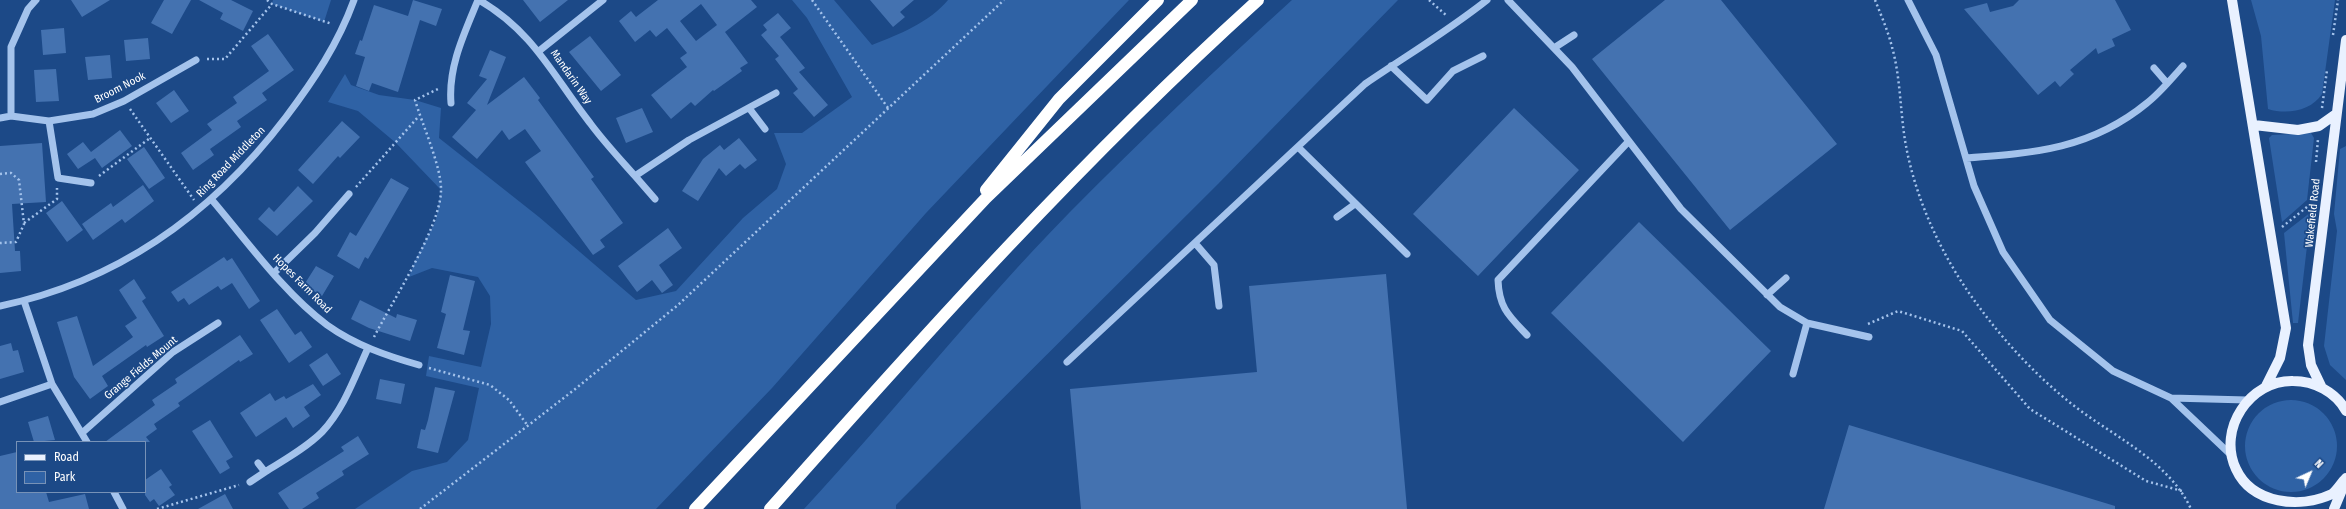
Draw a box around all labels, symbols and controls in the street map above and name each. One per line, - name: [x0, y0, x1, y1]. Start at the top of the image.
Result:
- street label: Mandarin Way: [547, 47, 595, 107]
- street label: Broom Nook: [92, 70, 148, 106]
- street label: Ring Road Middleton: [194, 124, 268, 200]
- street label: Wakefield Road: [2303, 178, 2323, 248]
- street label: Hopes Farm Road: [270, 252, 334, 316]
- street label: Grange Fields Mount: [102, 334, 180, 402]
- legend: [16, 441, 146, 493]
- text: Road: [54, 450, 79, 464]
- north arrow: [2290, 453, 2330, 493]
- text: N: [2312, 457, 2326, 471]
- text: Park: [54, 470, 75, 484]

